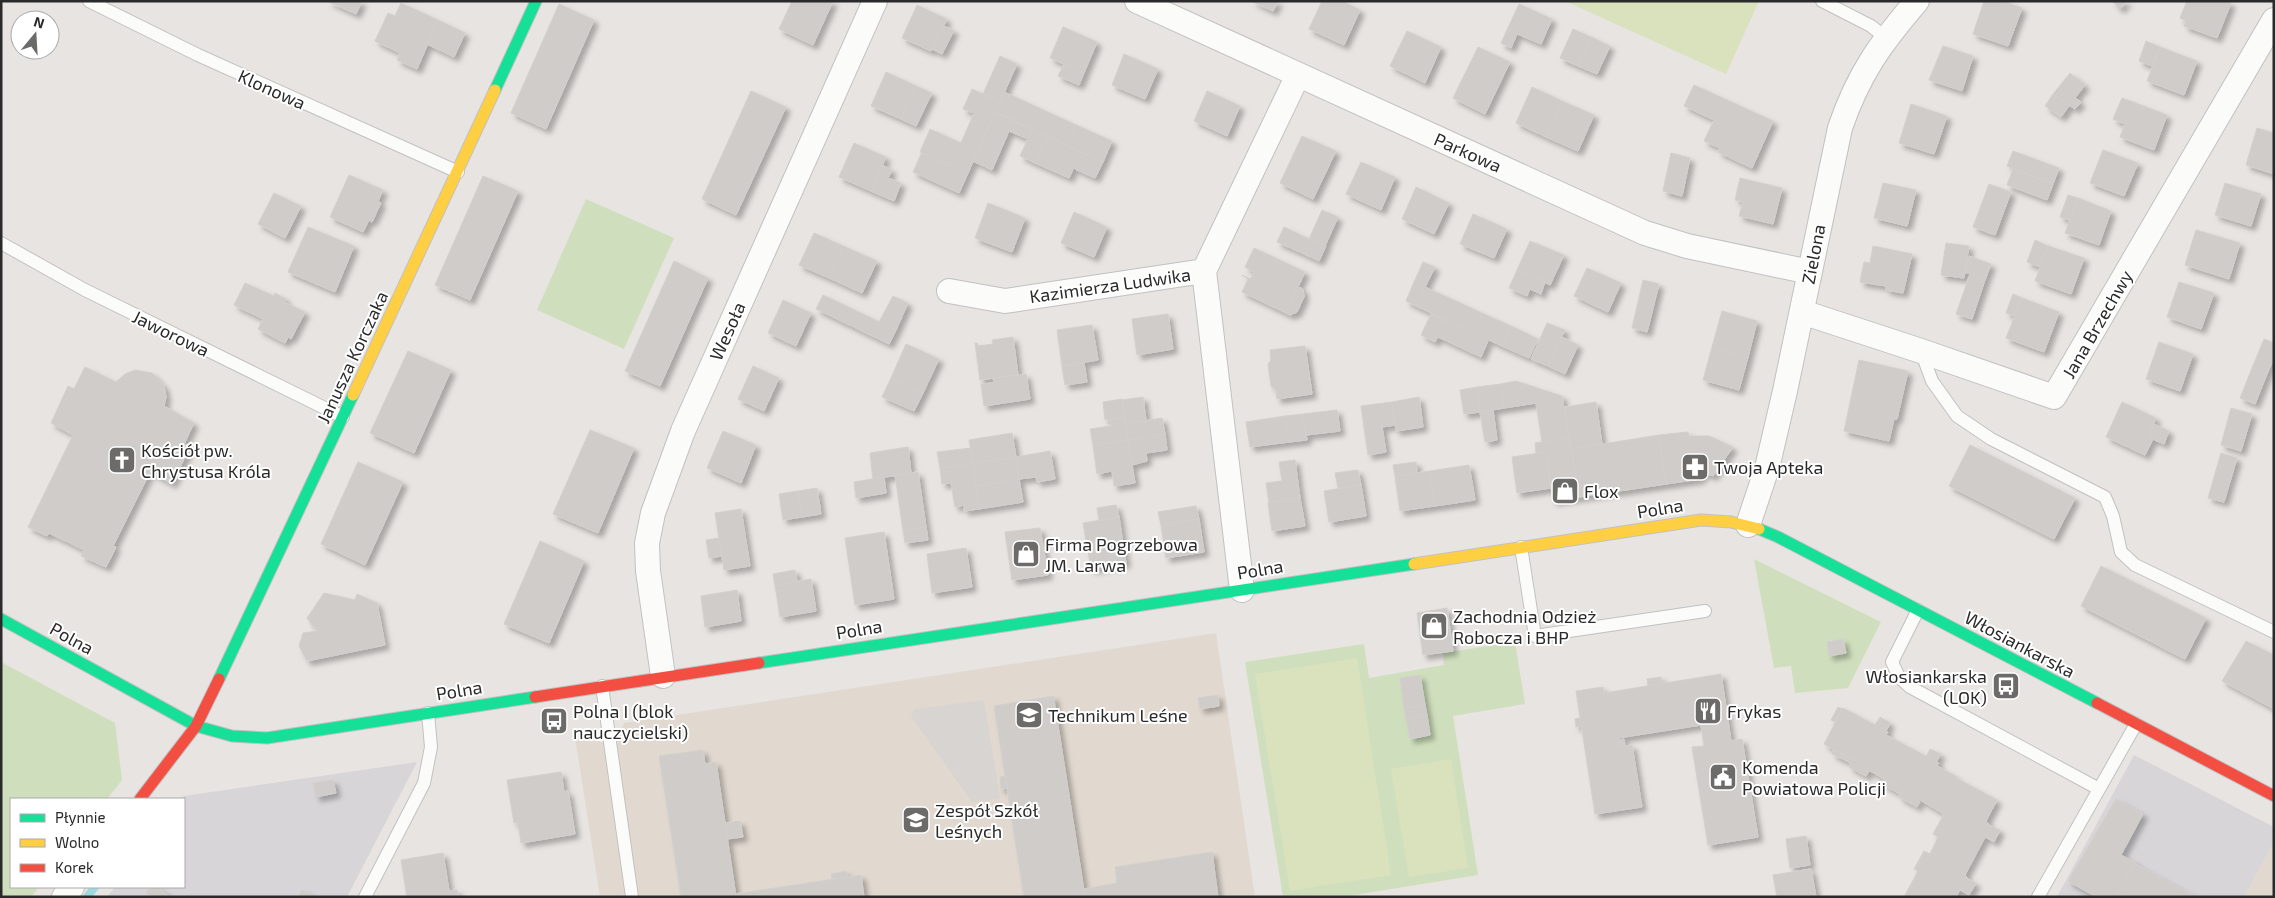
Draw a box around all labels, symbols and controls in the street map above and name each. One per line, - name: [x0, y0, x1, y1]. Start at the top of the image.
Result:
- north arrow: [10, 10, 60, 60]
- text: N: [32, 13, 47, 32]
- street label: Klonowa: [235, 64, 309, 114]
- street label: Parkowa: [1431, 127, 1505, 177]
- street label: Zielona: [1796, 222, 1830, 286]
- street label: Kazimierza Ludwika: [1028, 263, 1192, 307]
- street label: Jana Brzechwy: [2057, 266, 2137, 382]
- street label: Janusza Korczaka: [312, 287, 392, 427]
- street label: Wesoła: [704, 298, 750, 364]
- street label: Jaworowa: [129, 305, 213, 361]
- place label: Kościół pw. Chrystusa Króla: [141, 439, 271, 482]
- church icon: Kościół pw. Chrystusa Króla: [107, 445, 137, 475]
- pharmacy icon: Twoja Apteka: [1680, 452, 1710, 482]
- place label: Twoja Apteka: [1714, 456, 1823, 478]
- shop icon: Flox: [1550, 476, 1580, 506]
- place label: Flox: [1584, 480, 1619, 502]
- street label: Polna: [1635, 494, 1685, 522]
- place label: Firma Pogrzebowa JM. Larwa: [1045, 533, 1198, 576]
- shop icon: Firma Pogrzebowa JM. Larwa: [1011, 539, 1041, 569]
- street label: Polna: [1235, 555, 1285, 583]
- place label: Zachodnia Odzież Robocza i BHP: [1453, 605, 1597, 648]
- street label: Włosiankarska: [1961, 606, 2079, 682]
- shop icon: Zachodnia Odzież Robocza i BHP: [1419, 611, 1449, 641]
- street label: Polna: [834, 615, 884, 643]
- street label: Polna: [46, 617, 98, 659]
- place label: Włosiankarska (LOK): [1865, 665, 1987, 708]
- bus stop icon: Włosiankarska (LOK): [1991, 671, 2021, 701]
- street label: Polna: [434, 676, 484, 704]
- restaurant icon: Frykas: [1693, 696, 1723, 726]
- place label: Polna I (blok nauczycielski): [573, 700, 688, 743]
- school or university icon: Technikum Leśne: [1014, 700, 1044, 730]
- place label: Frykas: [1727, 700, 1781, 722]
- place label: Technikum Leśne: [1048, 704, 1188, 726]
- bus stop icon: Polna I (blok nauczycielski): [539, 706, 569, 736]
- place label: Komenda Powiatowa Policji: [1742, 756, 1886, 799]
- public building icon: Komenda Powiatowa Policji: [1708, 762, 1738, 792]
- legend: [10, 798, 185, 888]
- place label: Zespół Szkół Leśnych: [935, 799, 1038, 842]
- school or university icon: Zespół Szkół Leśnych: [901, 805, 931, 835]
- text: Płynnie: [55, 808, 106, 826]
- text: Wolno: [55, 833, 99, 851]
- text: Korek: [55, 858, 94, 876]

